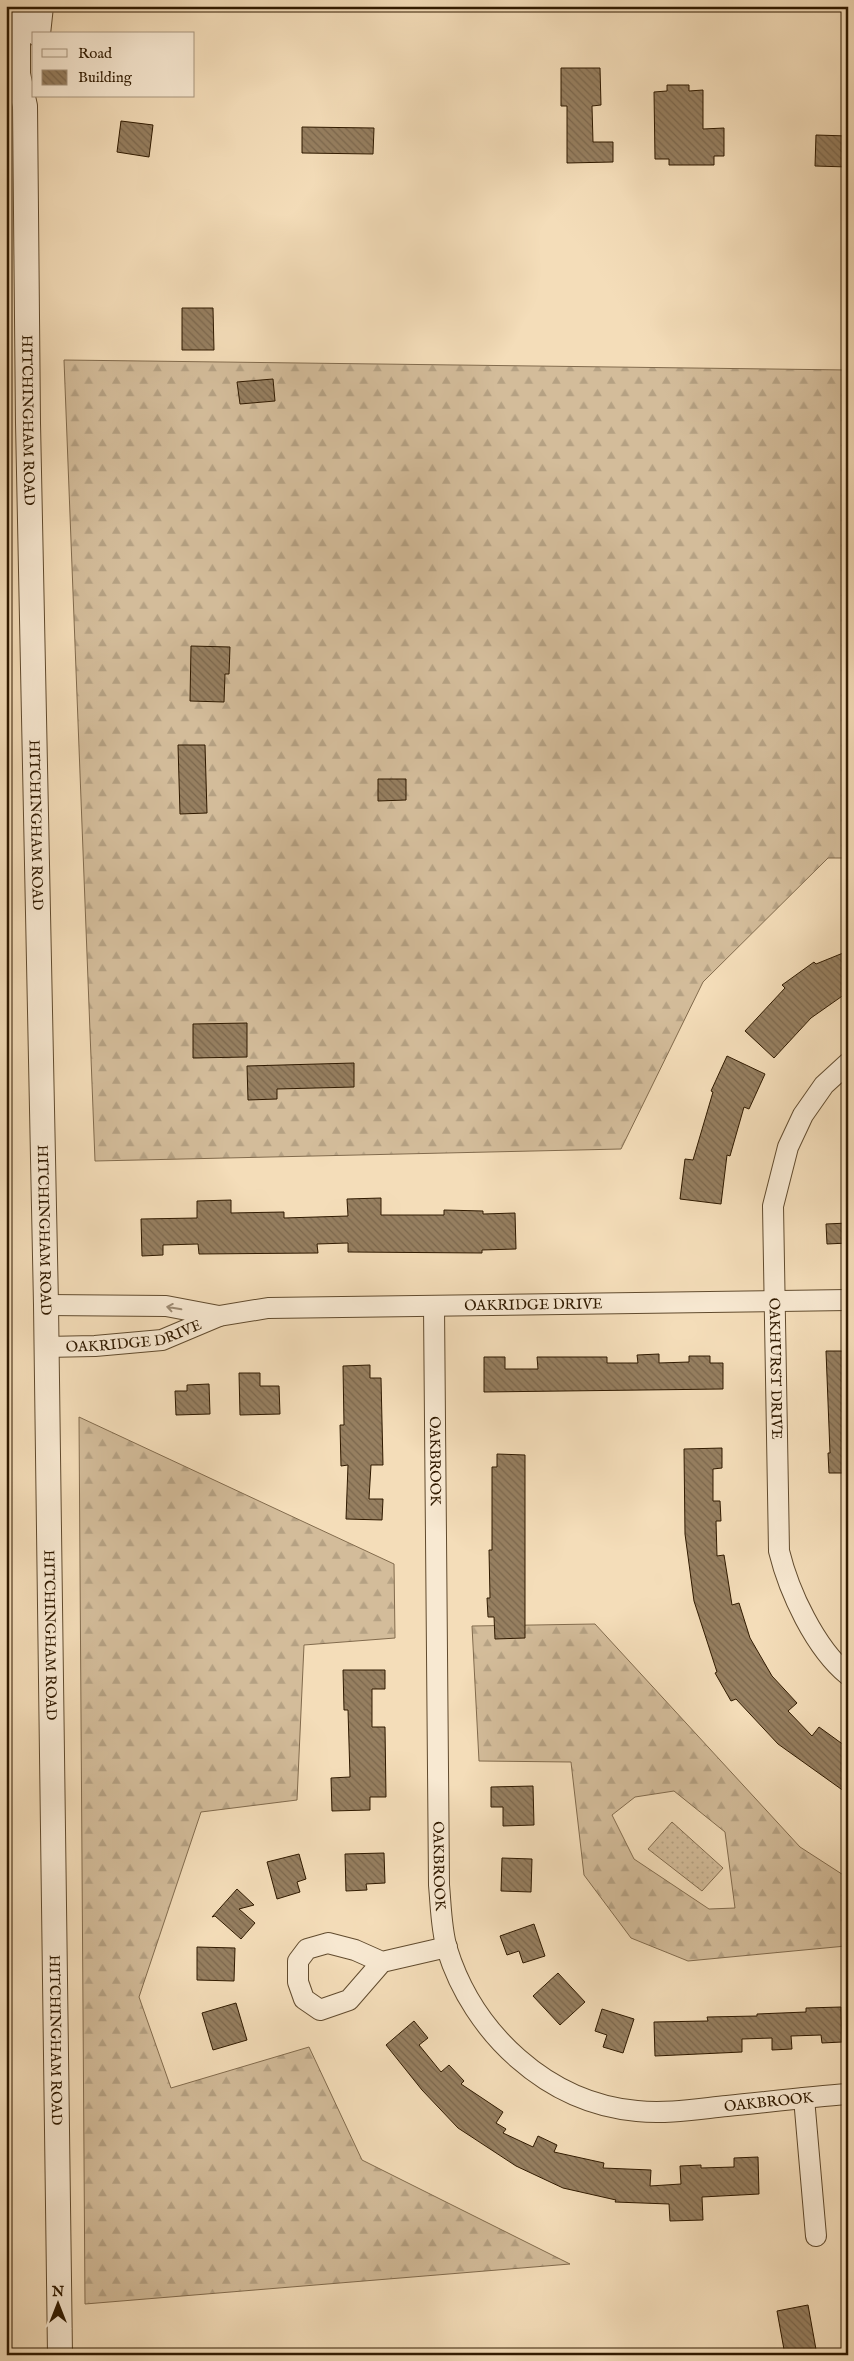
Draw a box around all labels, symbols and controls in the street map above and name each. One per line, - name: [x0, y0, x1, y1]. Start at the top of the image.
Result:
- legend: [32, 32, 195, 98]
- text: Road: [78, 44, 113, 63]
- text: Building: [78, 68, 133, 87]
- street label: HITCHINGHAM ROAD: [17, 335, 39, 506]
- street label: HITCHINGHAM ROAD: [24, 740, 47, 911]
- street label: HITCHINGHAM ROAD: [33, 1144, 55, 1316]
- street label: OAKRIDGE DRIVE: [464, 1294, 603, 1315]
- street label: OAKHURST DRIVE: [765, 1298, 786, 1440]
- one-way arrow: [167, 1302, 183, 1312]
- street label: OAKRIDGE DRIVE: [66, 1315, 205, 1357]
- street label: OAKBROOK: [425, 1416, 445, 1506]
- street label: HITCHINGHAM ROAD: [39, 1550, 61, 1721]
- street label: OAKBROOK: [428, 1821, 450, 1912]
- street label: HITCHINGHAM ROAD: [45, 1954, 66, 2126]
- street label: OAKBROOK: [723, 2088, 814, 2116]
- north arrow: [32, 2278, 82, 2328]
- text: N: [51, 2283, 64, 2301]

